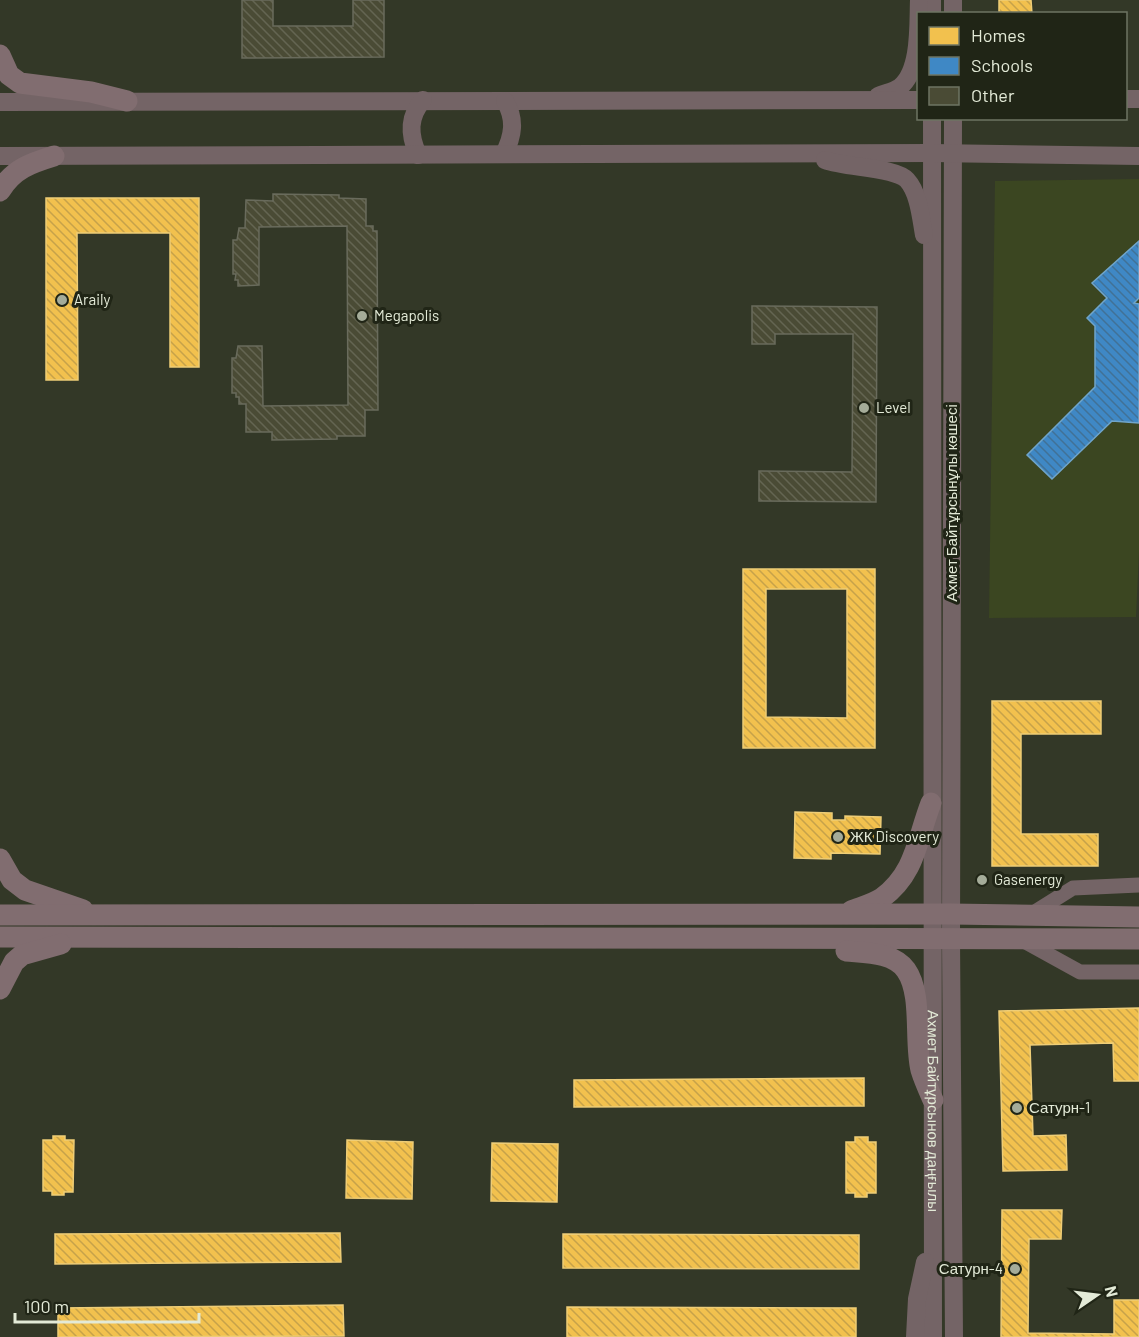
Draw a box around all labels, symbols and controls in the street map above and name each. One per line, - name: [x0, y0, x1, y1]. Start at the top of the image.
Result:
- legend: [917, 12, 1127, 120]
- text: Homes: [971, 24, 1025, 46]
- text: Schools: [971, 54, 1033, 76]
- text: Other: [971, 84, 1015, 106]
- place label: Araily: [74, 290, 110, 308]
- marker: Araily: [55, 293, 69, 307]
- place label: Megapolis: [374, 306, 439, 324]
- marker: Megapolis: [355, 309, 369, 323]
- place label: Level: [876, 398, 911, 416]
- marker: Level: [857, 401, 871, 415]
- street label: Ахмет Байтұрсынұлы көшесі: [942, 404, 960, 602]
- place label: ЖК Discovery: [850, 827, 939, 845]
- marker: ЖК Discovery: [831, 830, 845, 844]
- place label: Gasenergy: [994, 870, 1062, 888]
- marker: Gasenergy: [975, 873, 989, 887]
- street label: Ахмет Байтұрсынов даңғылы: [925, 1010, 943, 1212]
- place label: Сатурн-1: [1029, 1098, 1090, 1116]
- marker: Сатурн-1: [1010, 1101, 1024, 1115]
- place label: Сатурн-4: [939, 1259, 1003, 1277]
- marker: Сатурн-4: [1008, 1262, 1022, 1276]
- north arrow: [1067, 1265, 1127, 1325]
- text: N: [1102, 1284, 1123, 1299]
- scale bar: [15, 1286, 200, 1324]
- text: 100 m: [24, 1295, 69, 1317]

